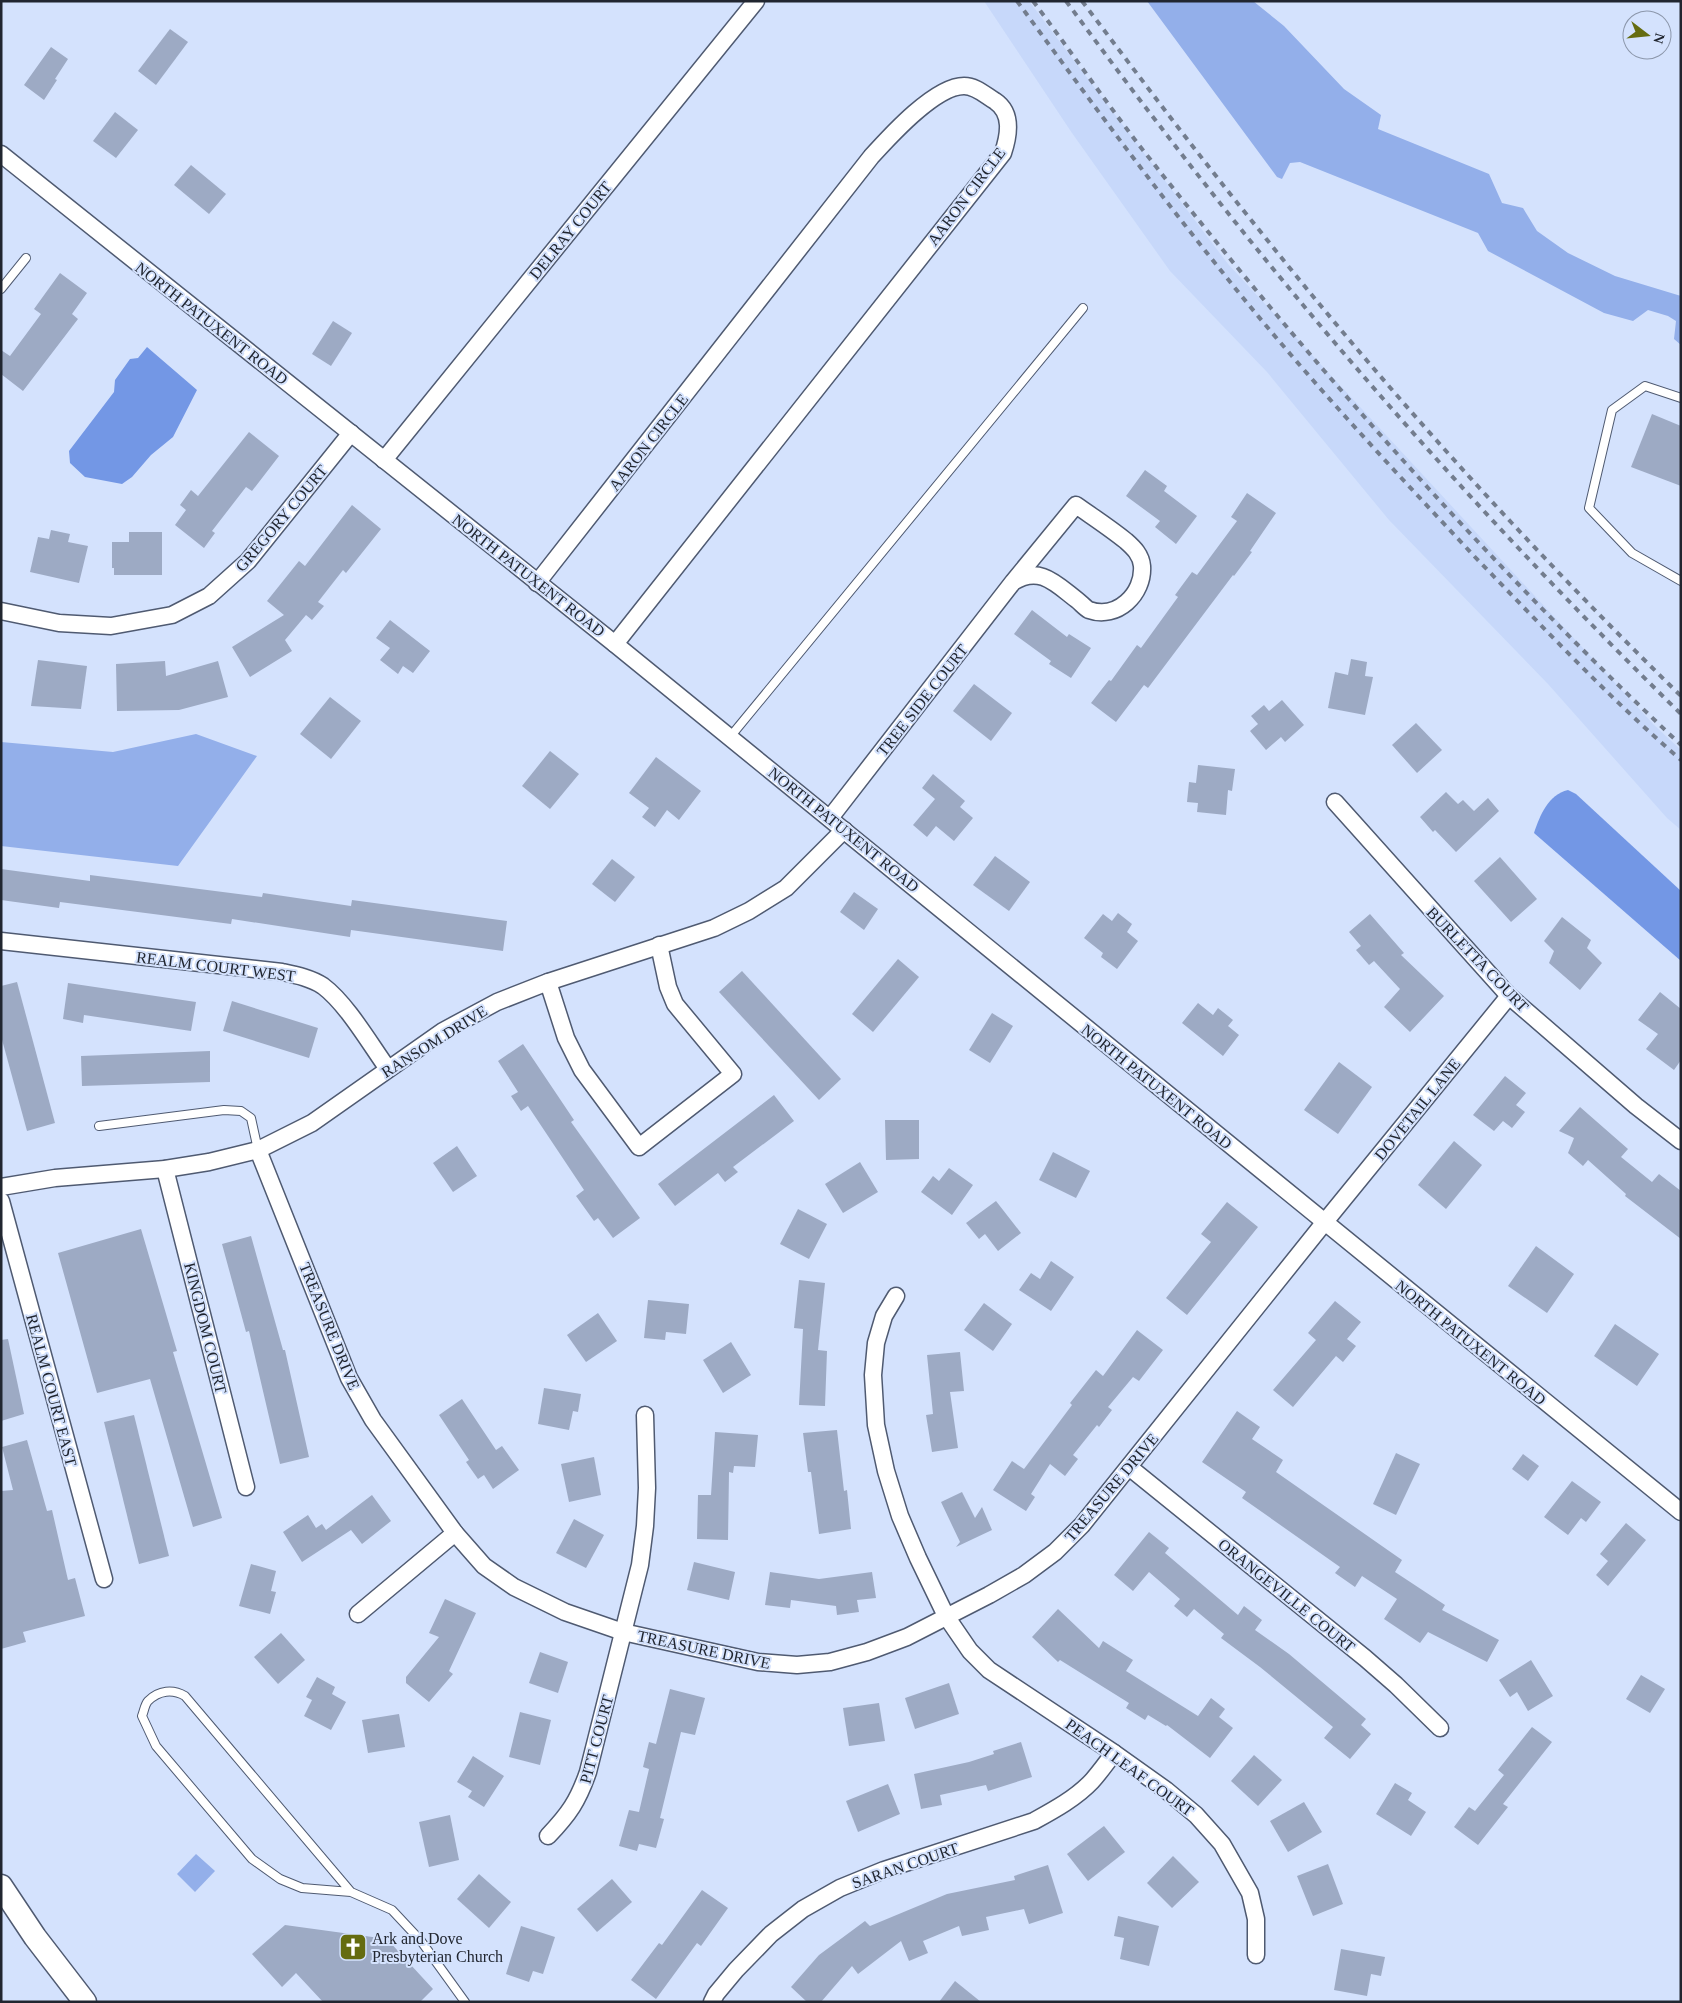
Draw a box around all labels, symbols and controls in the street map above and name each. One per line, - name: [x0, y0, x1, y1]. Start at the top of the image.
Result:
- north arrow: [1622, 10, 1672, 60]
- text: N: [1650, 32, 1668, 45]
- street label: AARON CIRCLE: [924, 144, 1009, 248]
- street label: DELRAY COURT: [526, 178, 615, 282]
- street label: NORTH PATUXENT ROAD: [132, 259, 291, 388]
- street label: AARON CIRCLE: [605, 391, 691, 494]
- street label: GREGORY COURT: [232, 462, 331, 575]
- street label: NORTH PATUXENT ROAD: [449, 511, 608, 640]
- street label: TREE SIDE COURT: [874, 641, 971, 759]
- street label: NORTH PATUXENT ROAD: [765, 764, 922, 895]
- street label: BURLETTA COURT: [1423, 904, 1532, 1015]
- street label: REALM COURT WEST: [135, 948, 297, 985]
- street label: RANSOM DRIVE: [378, 1002, 490, 1081]
- street label: NORTH PATUXENT ROAD: [1078, 1021, 1235, 1152]
- street label: DOVETAIL LANE: [1371, 1055, 1464, 1163]
- street label: TREASURE DRIVE: [296, 1260, 363, 1392]
- street label: KINGDOM COURT: [181, 1261, 230, 1396]
- street label: NORTH PATUXENT ROAD: [1392, 1277, 1549, 1408]
- street label: REALM COURT EAST: [23, 1312, 80, 1468]
- street label: TREASURE DRIVE: [1061, 1430, 1161, 1545]
- street label: ORANGEVILLE COURT: [1215, 1535, 1358, 1656]
- street label: TREASURE DRIVE: [636, 1627, 772, 1672]
- street label: PITT COURT: [577, 1693, 616, 1785]
- street label: PEACH LEAF COURT: [1063, 1715, 1197, 1820]
- street label: SARAN COURT: [850, 1839, 961, 1892]
- place label: Ark and Dove Presbyterian Church: [372, 1930, 503, 1966]
- church icon: Ark and Dove Presbyterian Church: [338, 1932, 368, 1962]

